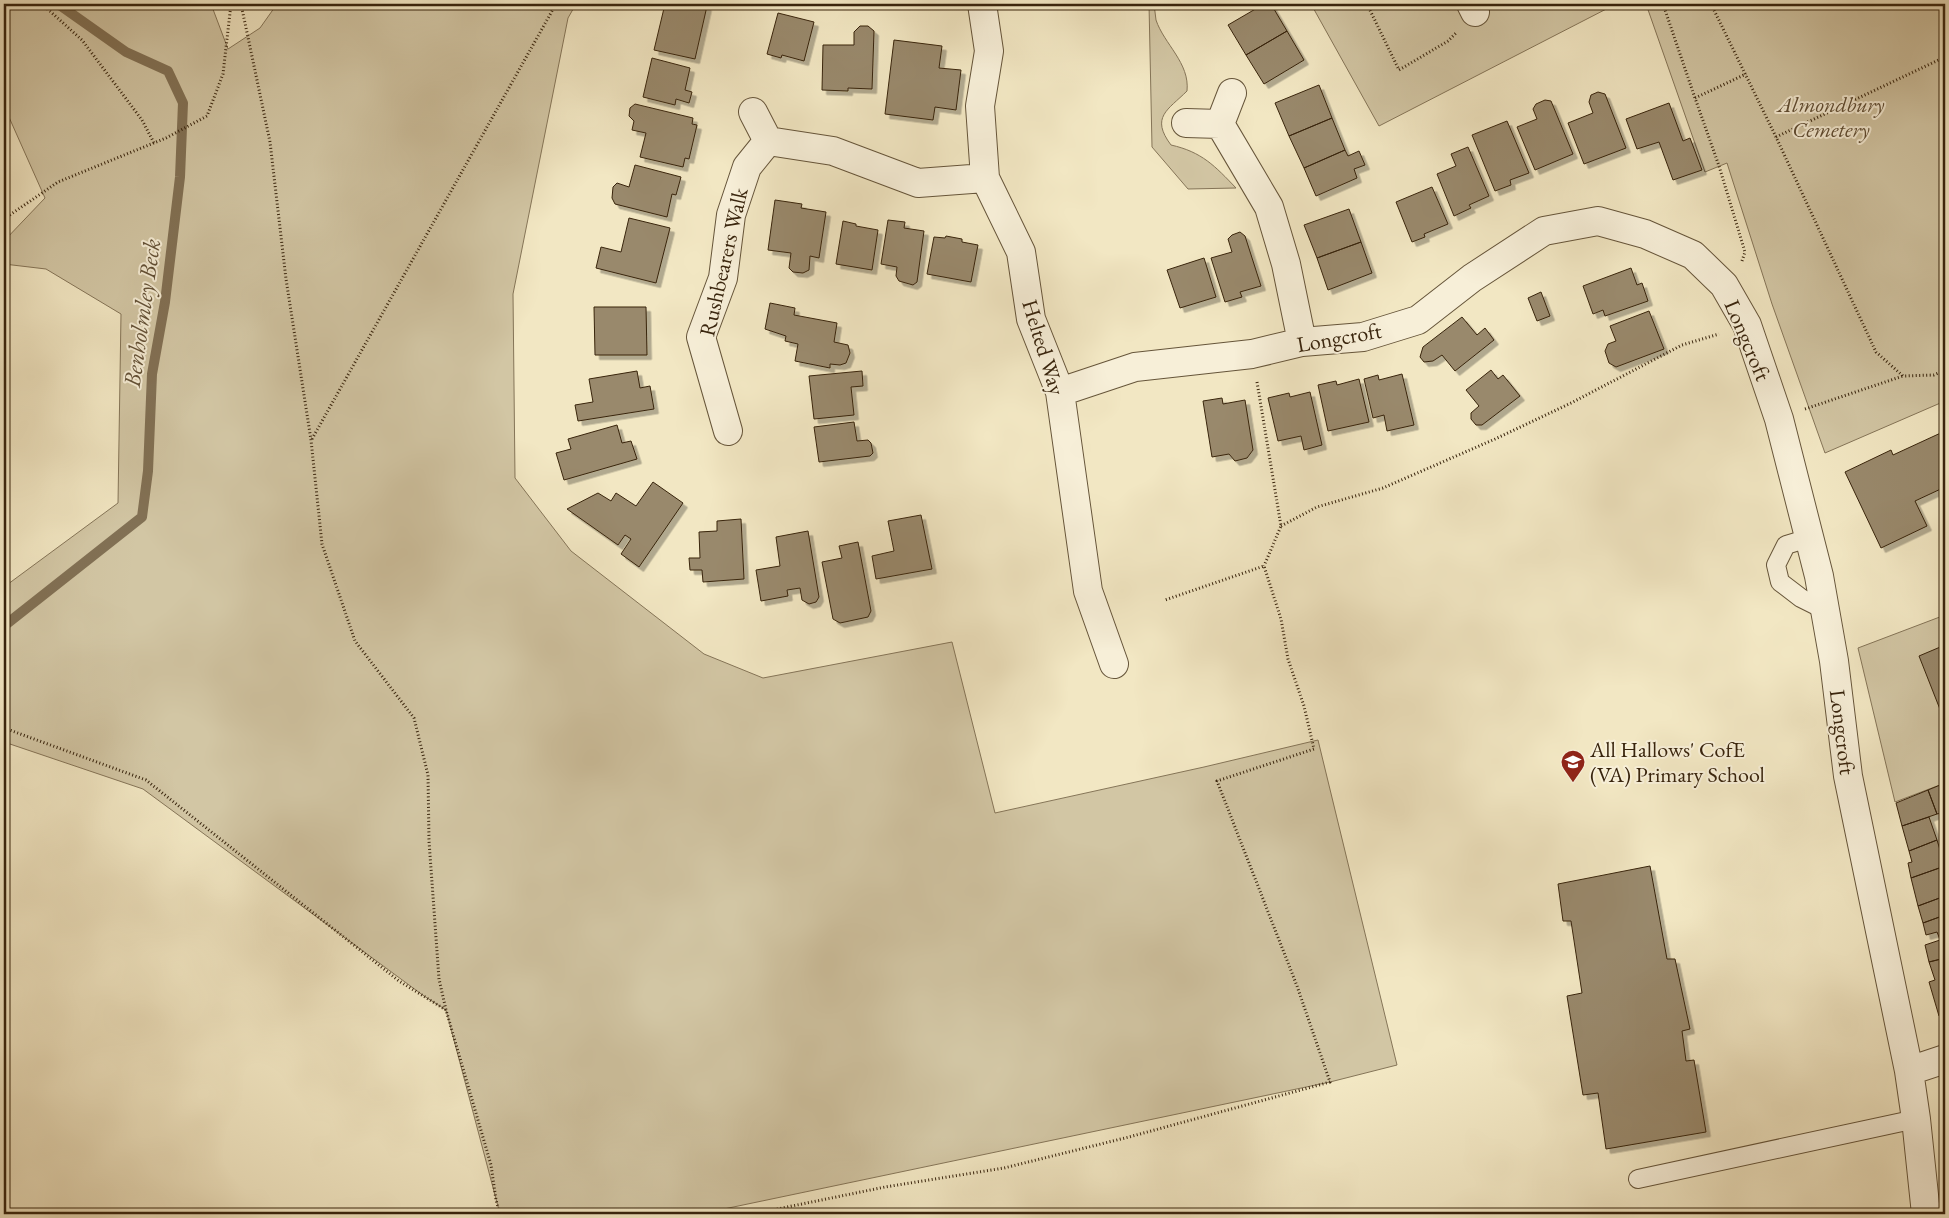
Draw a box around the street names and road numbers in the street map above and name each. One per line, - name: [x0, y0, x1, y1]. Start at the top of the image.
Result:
- street label: Rushbearers Walk: [692, 184, 755, 339]
- street label: Longcroft: [1717, 295, 1778, 385]
- street label: Helted Way: [1015, 296, 1072, 399]
- street label: Longcroft: [1294, 316, 1384, 359]
- street label: Longcroft: [1823, 688, 1862, 776]

